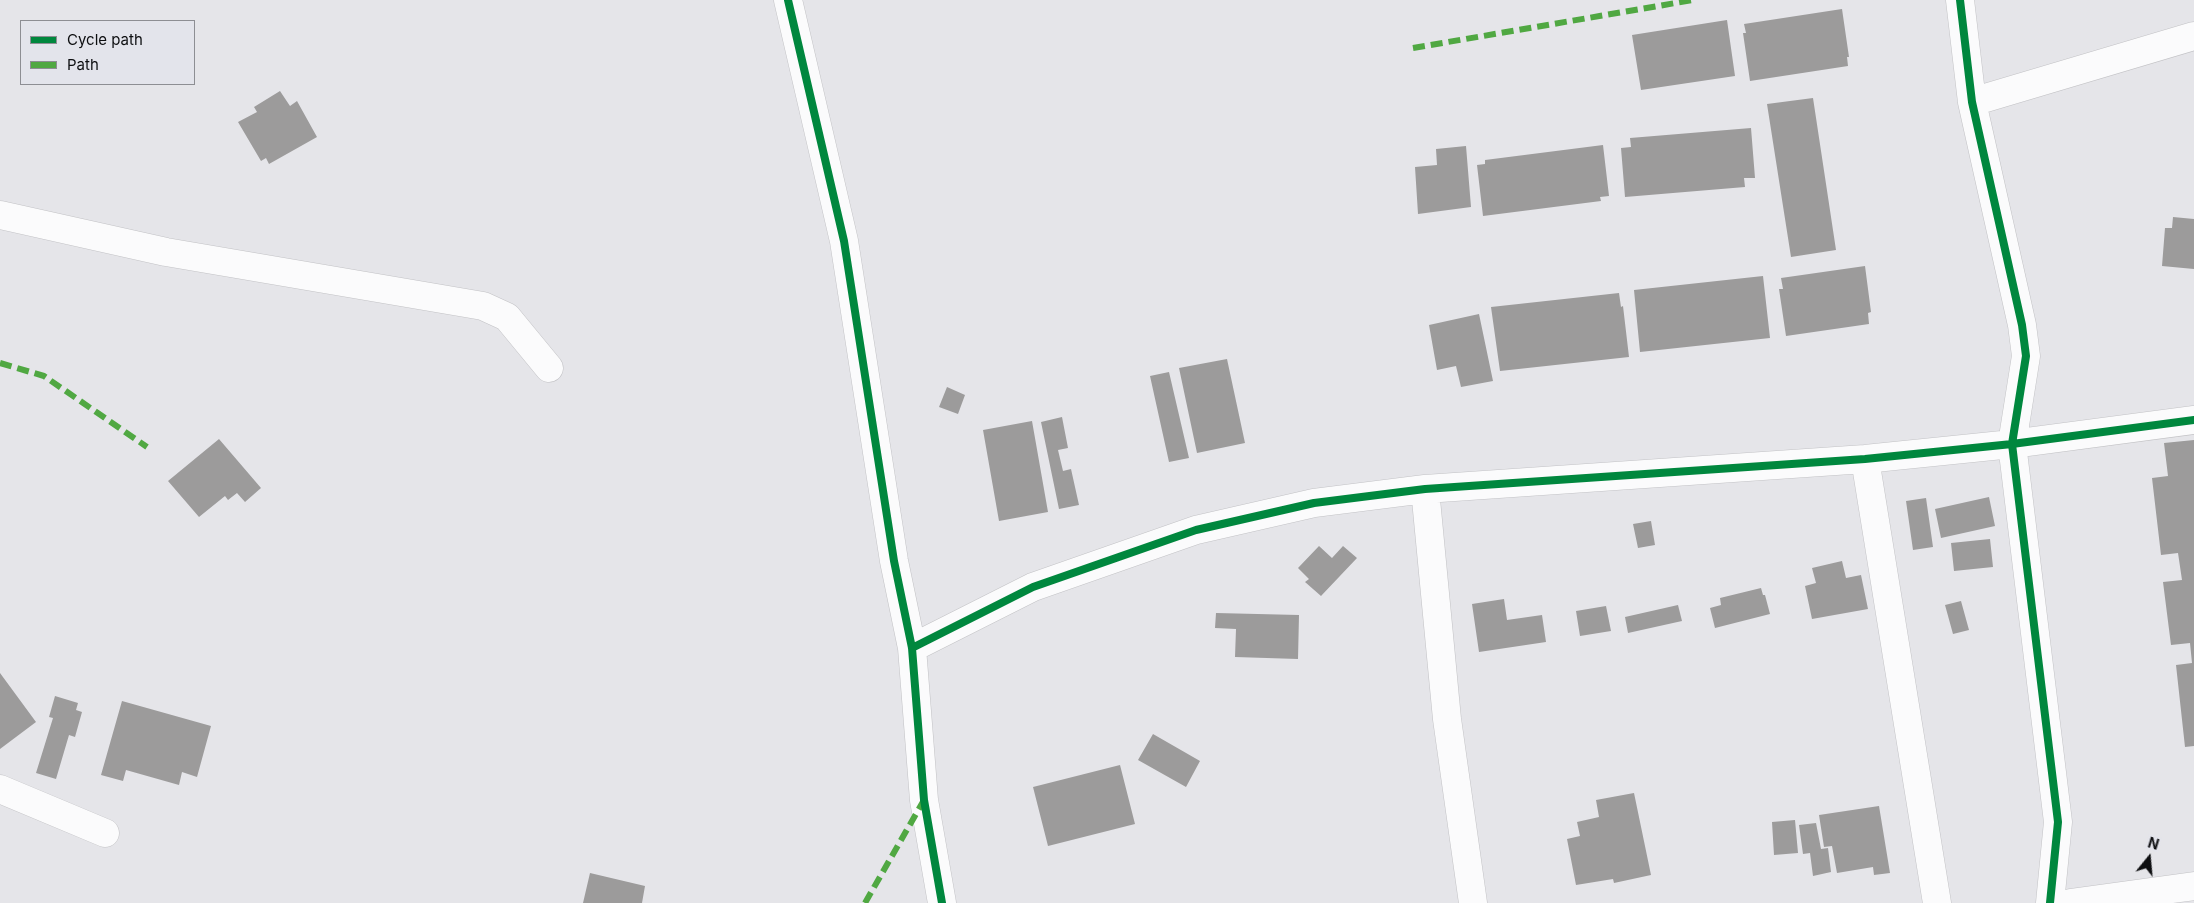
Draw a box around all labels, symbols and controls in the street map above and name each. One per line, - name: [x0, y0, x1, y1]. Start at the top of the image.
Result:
- legend: [20, 20, 195, 85]
- text: Cycle path: [67, 30, 143, 49]
- text: Path: [67, 55, 99, 74]
- north arrow: [2124, 833, 2174, 883]
- text: N: [2146, 833, 2161, 853]

